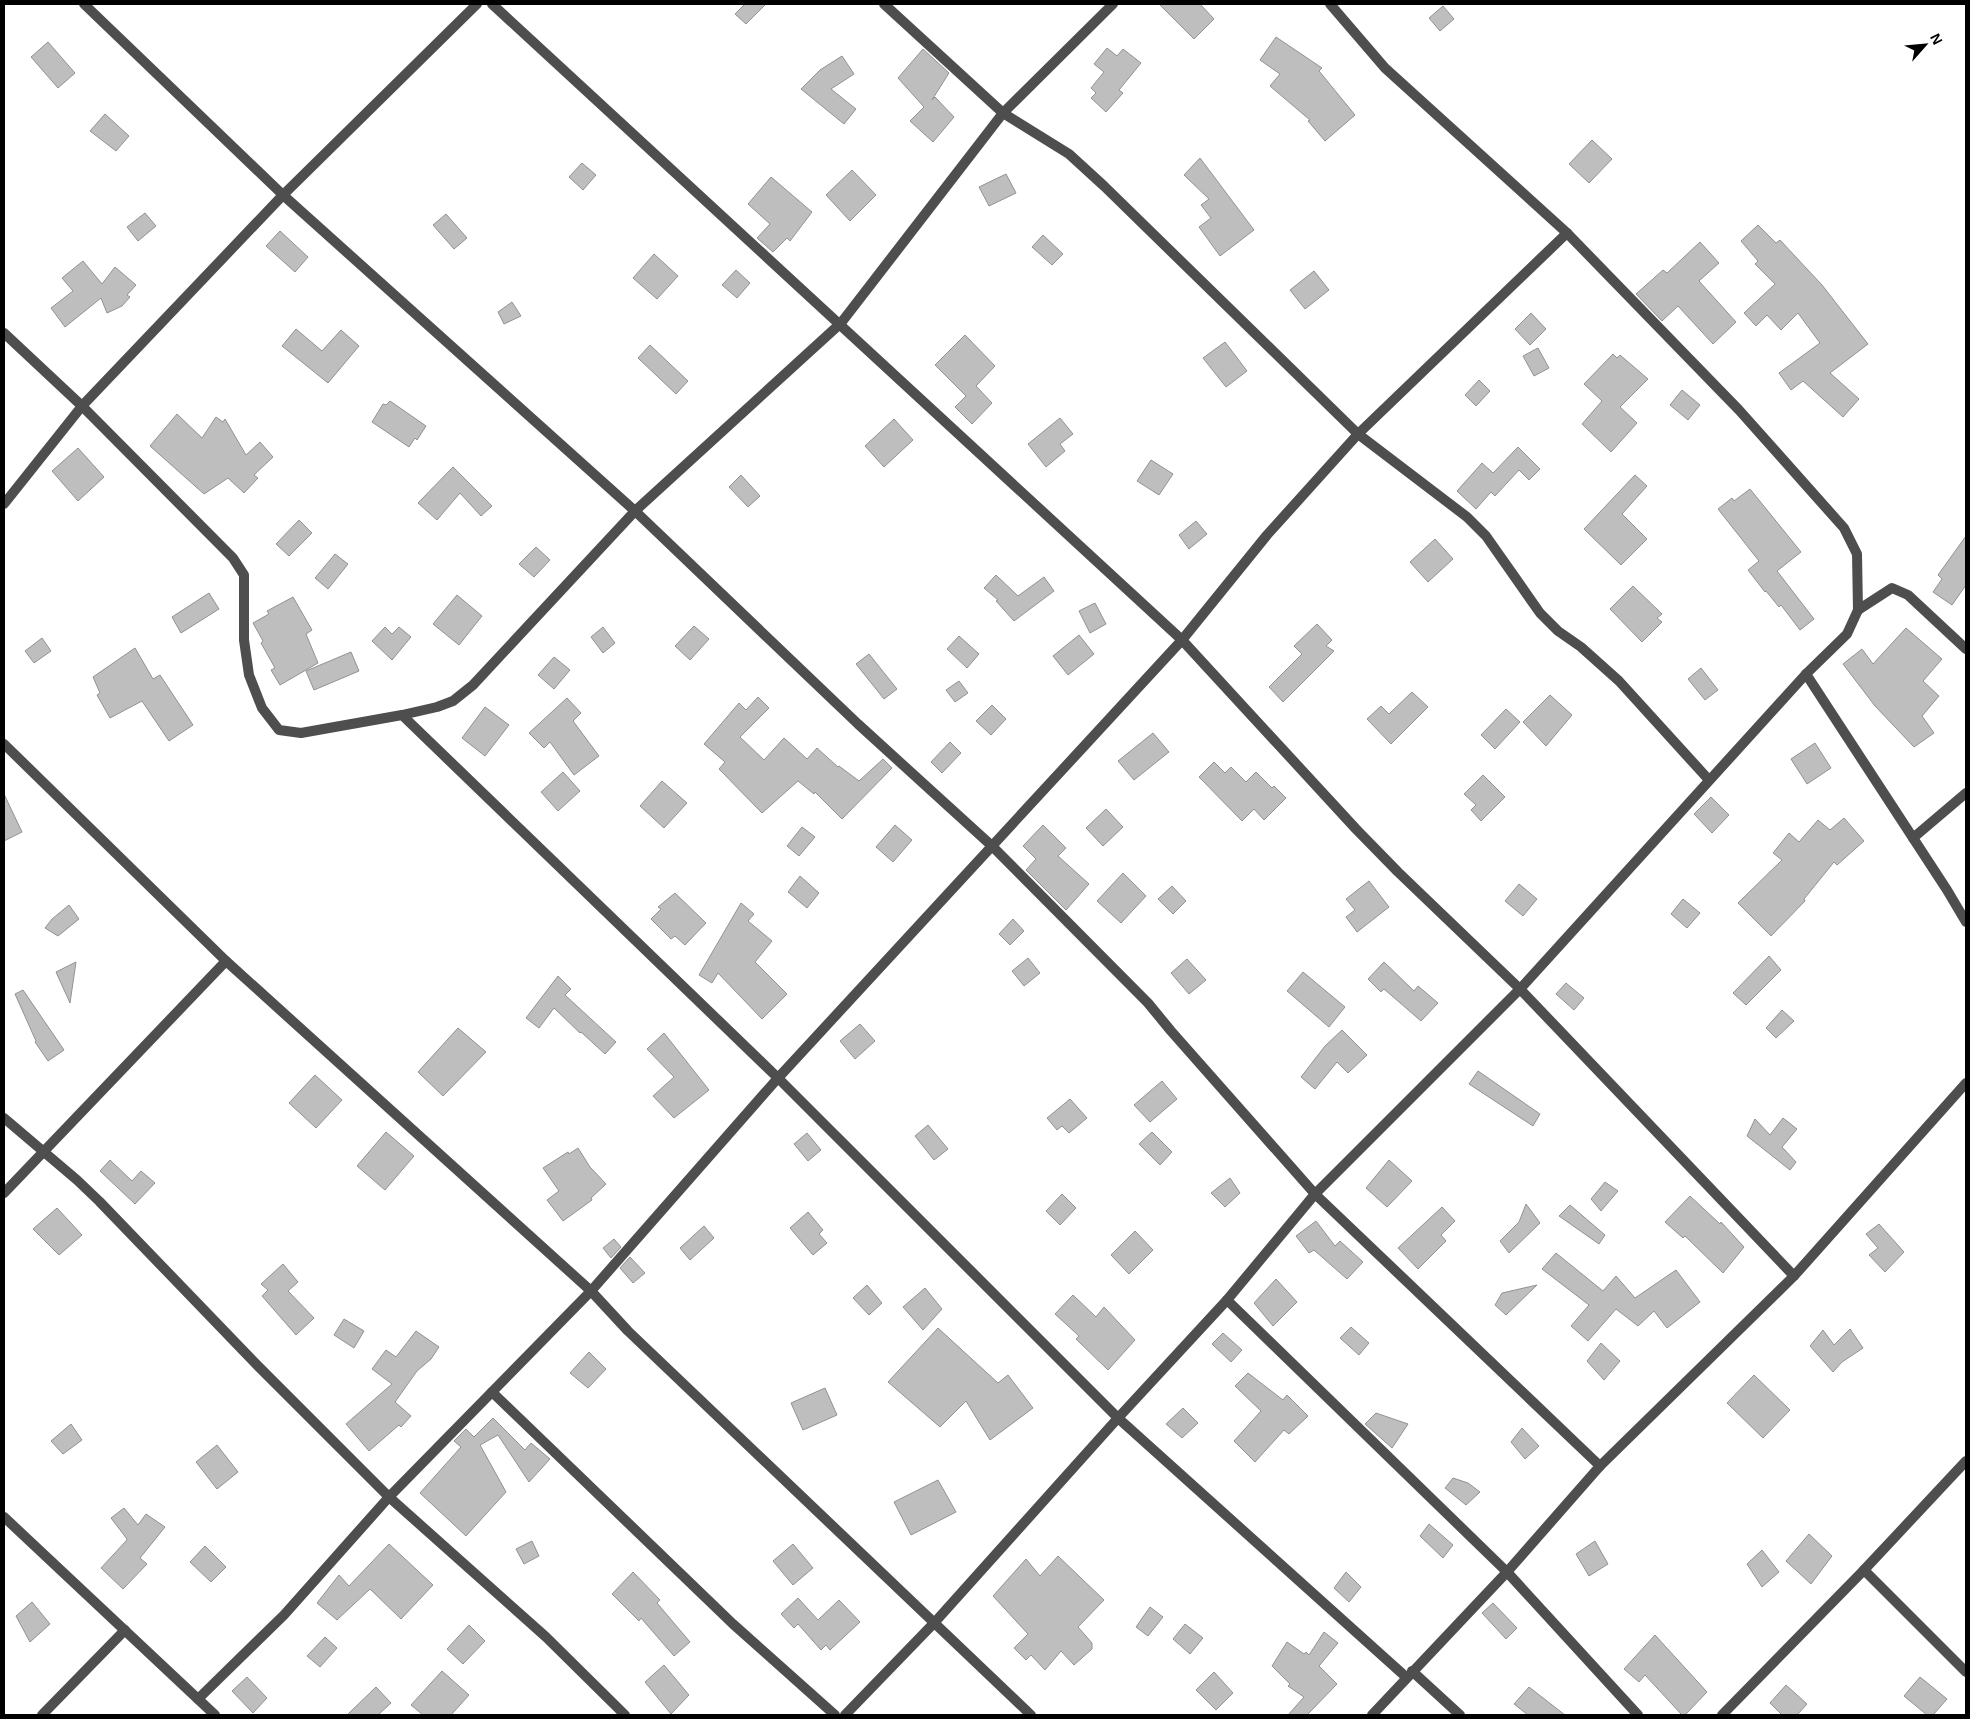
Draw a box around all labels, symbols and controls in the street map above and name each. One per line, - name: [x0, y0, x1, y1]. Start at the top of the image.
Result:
- north arrow: [1900, 20, 1950, 70]
- text: N: [1927, 31, 1946, 47]

